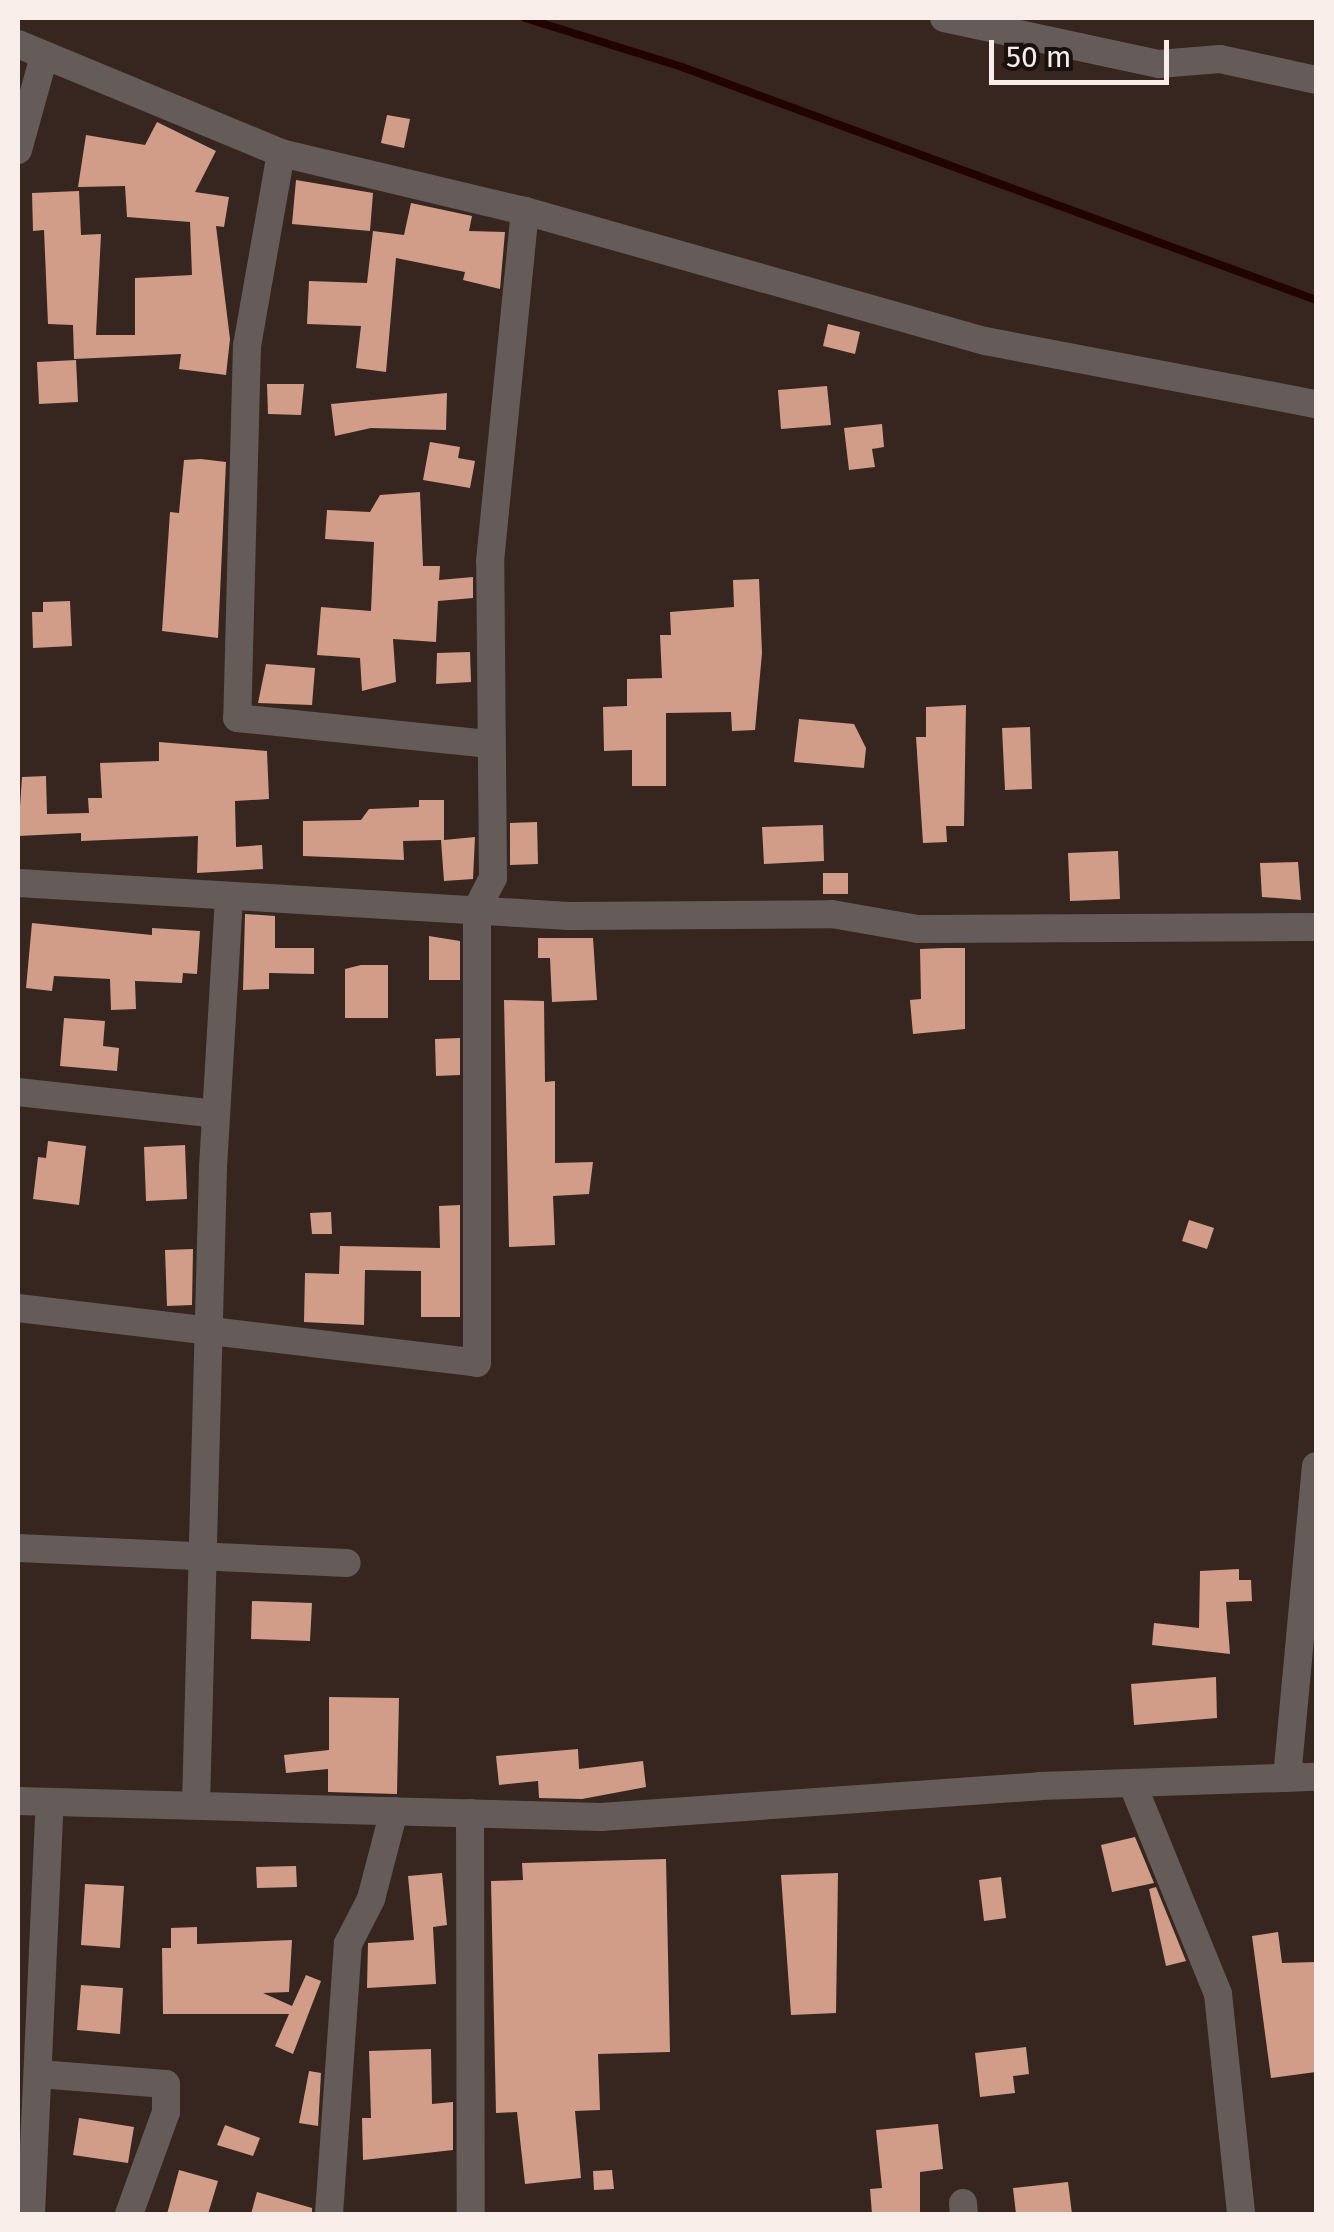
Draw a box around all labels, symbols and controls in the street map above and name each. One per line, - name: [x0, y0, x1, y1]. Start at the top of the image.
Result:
- scale bar: [994, 20, 1174, 82]
- text: 50 m: [1006, 39, 1071, 75]

